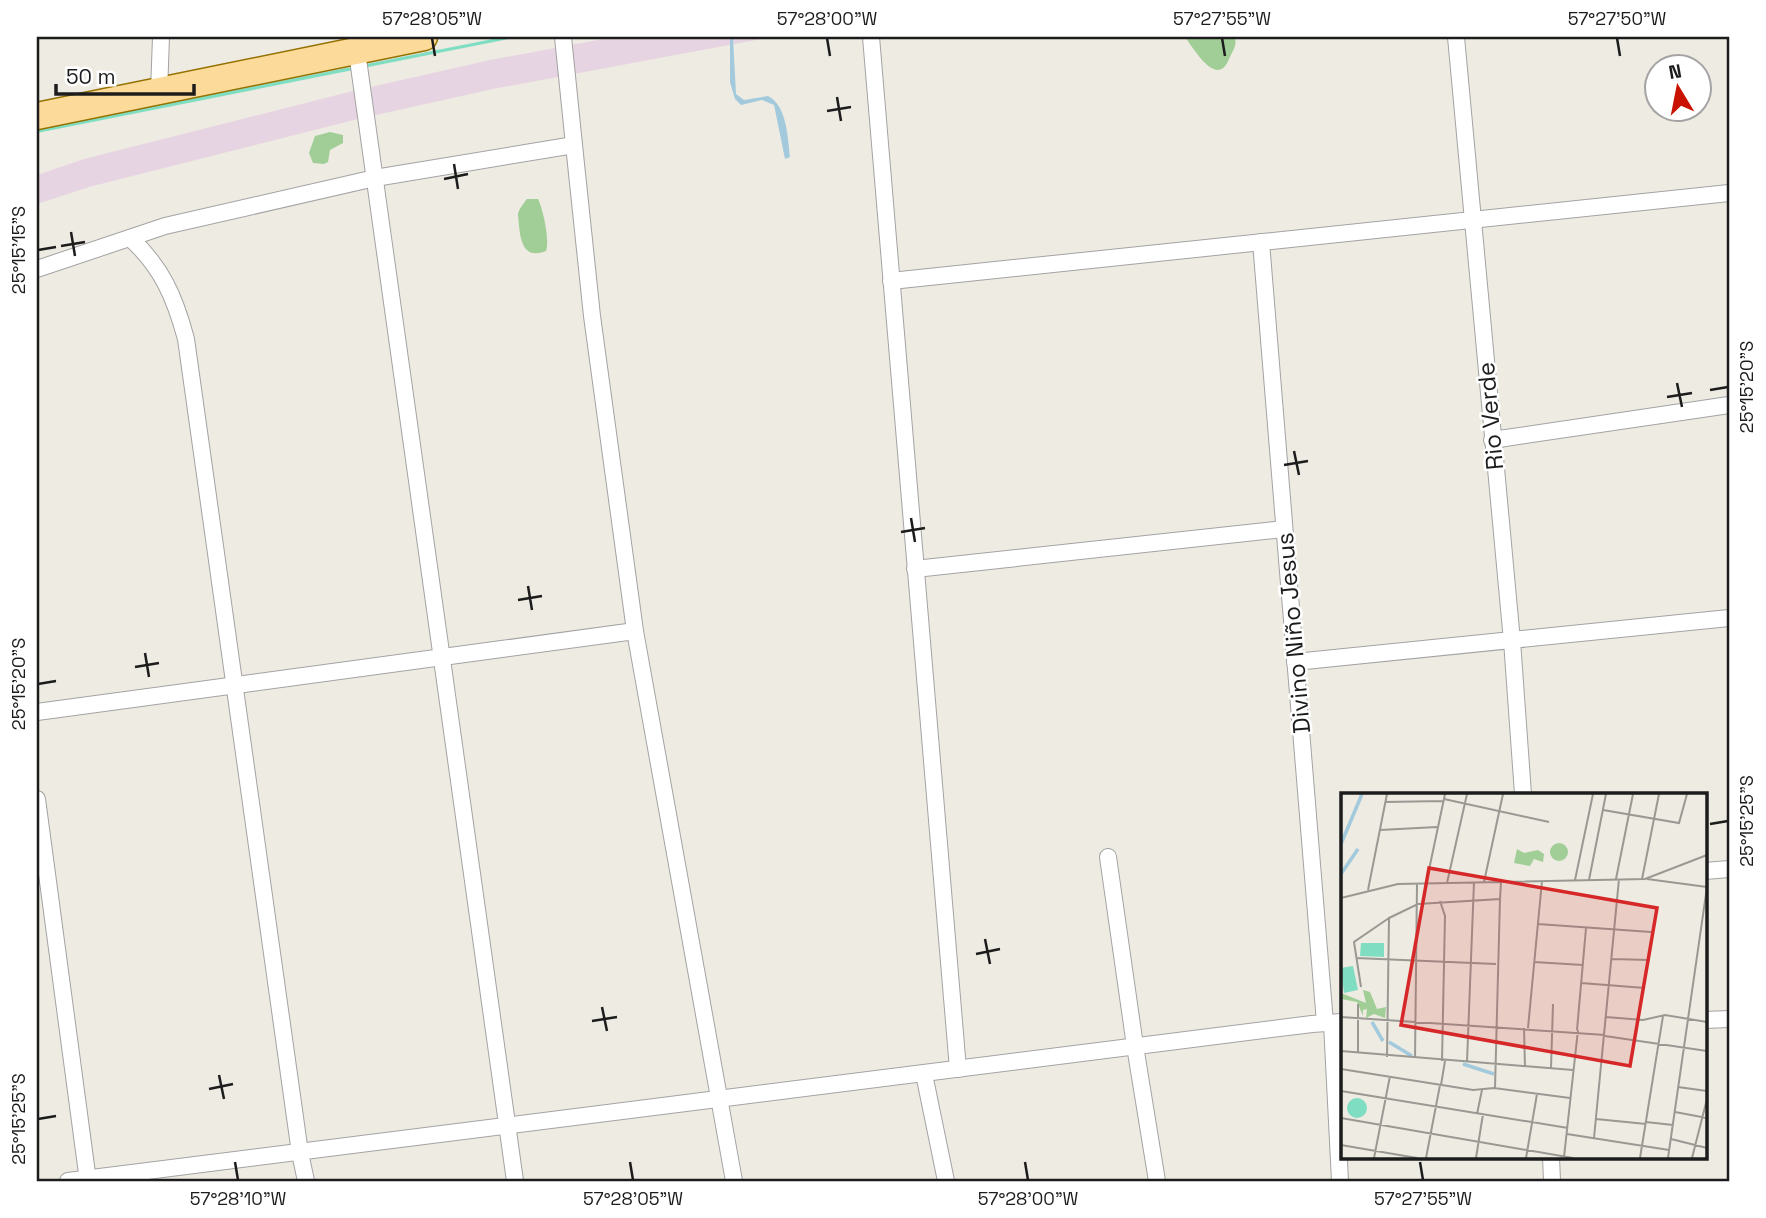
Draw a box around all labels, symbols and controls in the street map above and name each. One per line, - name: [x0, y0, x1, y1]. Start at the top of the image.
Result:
- text: 57°28'05"W: [382, 7, 482, 30]
- text: 57°28'00"W: [777, 7, 878, 30]
- text: 57°27'55"W: [1173, 7, 1271, 30]
- text: 57°27'50"W: [1568, 7, 1667, 30]
- scale bar: [56, 52, 194, 96]
- north arrow: [1644, 52, 1714, 122]
- text: N: [1667, 58, 1684, 85]
- text: 50 m: [66, 63, 116, 90]
- text: 25°15'15"S: [7, 206, 30, 294]
- text: 25°15'20"S: [1735, 341, 1758, 433]
- street label: Rio Verde: [1470, 361, 1510, 471]
- street label: Divino Niño Jesus: [1269, 531, 1317, 735]
- text: 25°15'20"S: [7, 638, 30, 730]
- text: 25°15'25"S: [1735, 775, 1758, 867]
- inset map: [1341, 793, 1706, 1158]
- text: 25°15'25"S: [7, 1073, 30, 1165]
- text: 57°28'10"W: [190, 1187, 287, 1210]
- text: 57°28'05"W: [583, 1187, 683, 1210]
- text: 57°28'00"W: [978, 1187, 1079, 1210]
- text: 57°27'55"W: [1374, 1187, 1472, 1210]

